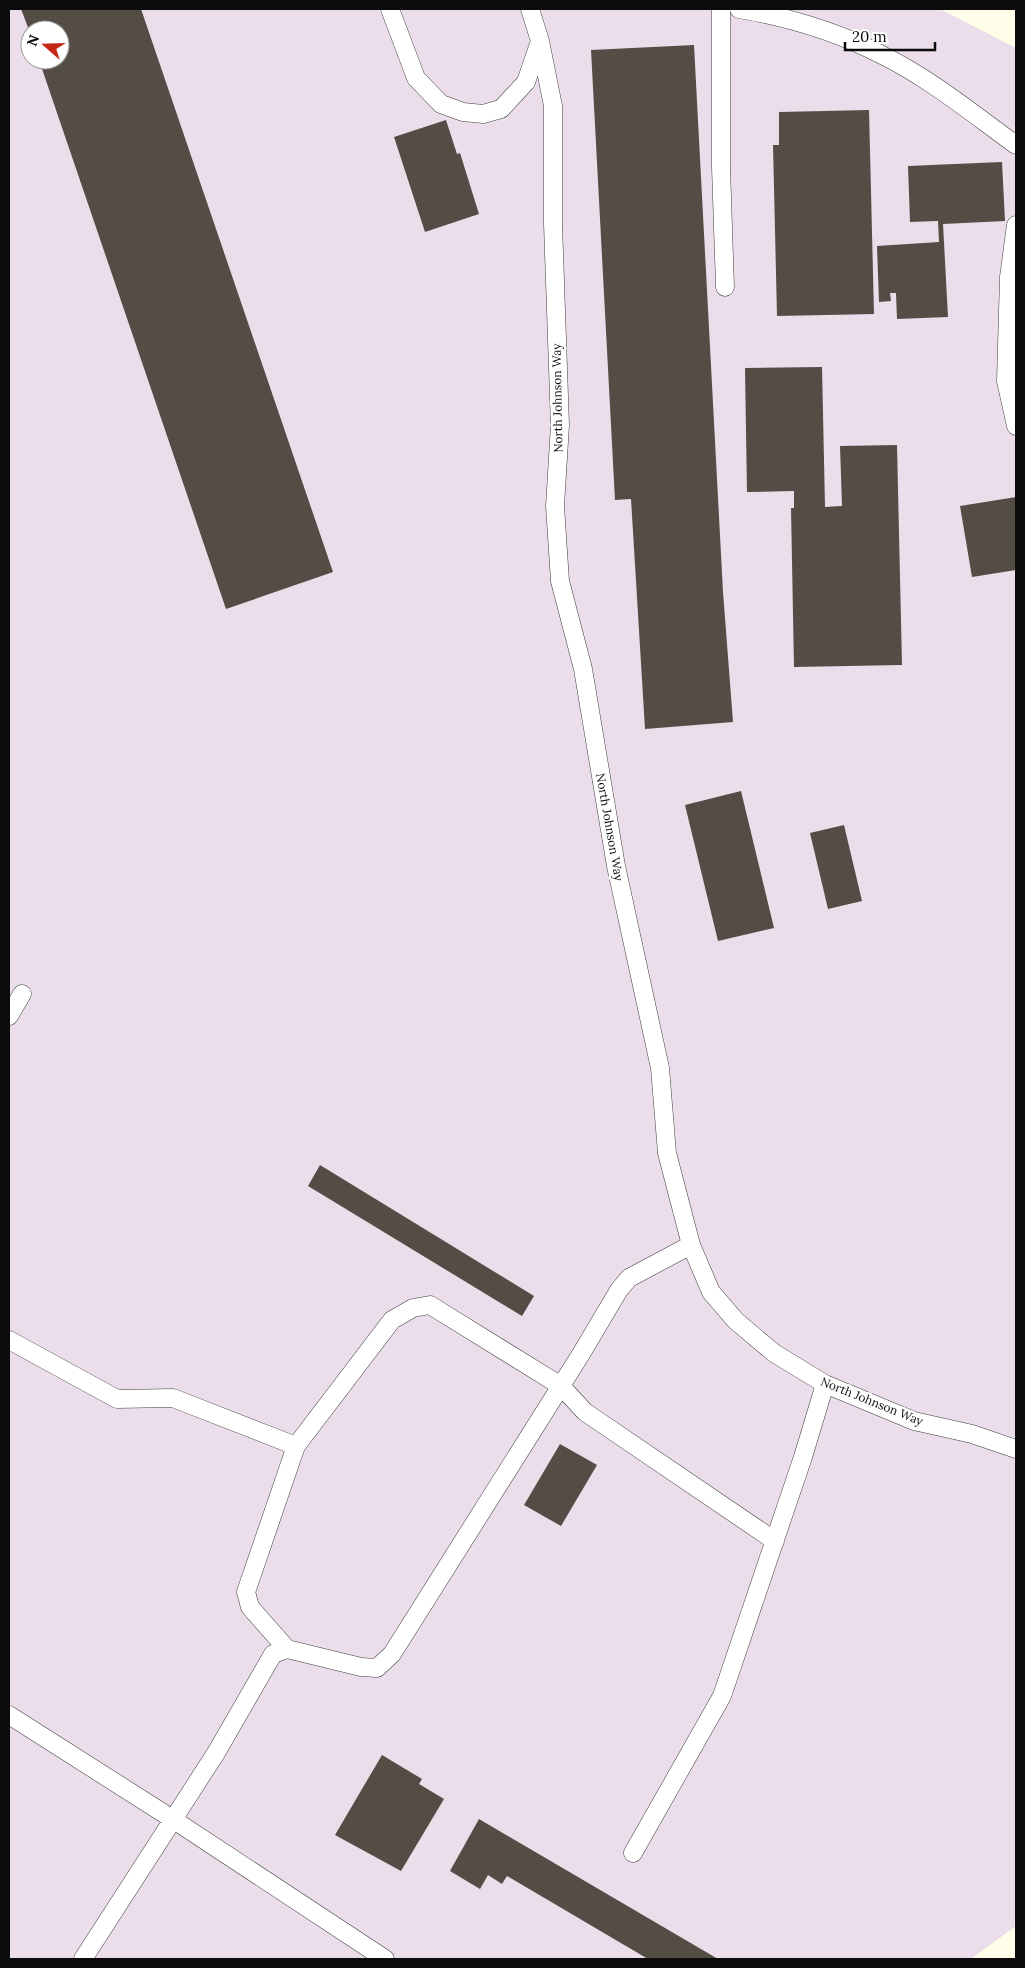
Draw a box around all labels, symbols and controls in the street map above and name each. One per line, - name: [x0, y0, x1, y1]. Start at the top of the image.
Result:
- north arrow: [20, 20, 70, 70]
- scale bar: [845, 20, 935, 52]
- text: 20 m: [852, 27, 887, 46]
- text: N: [22, 32, 43, 49]
- street label: North Johnson Way: [549, 343, 565, 453]
- street label: North Johnson Way: [593, 772, 627, 883]
- street label: North Johnson Way: [819, 1374, 926, 1429]

